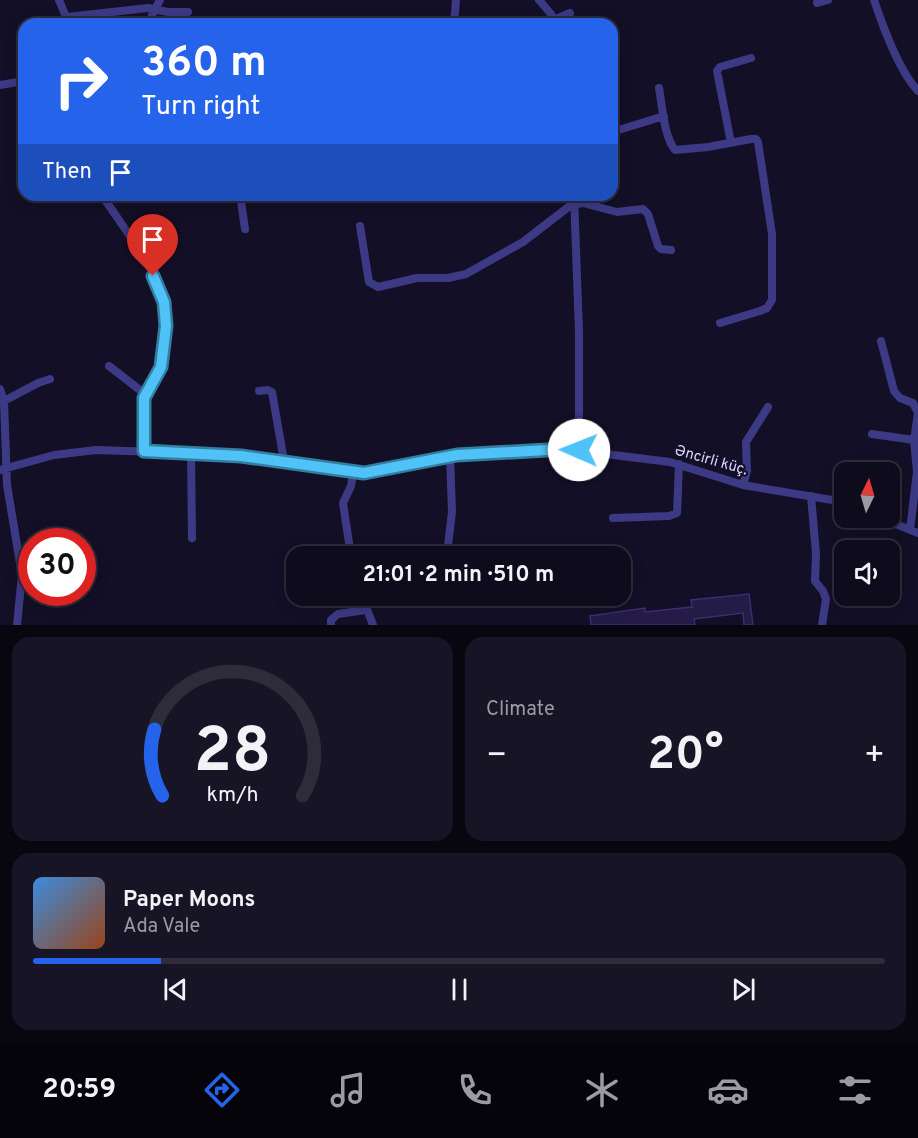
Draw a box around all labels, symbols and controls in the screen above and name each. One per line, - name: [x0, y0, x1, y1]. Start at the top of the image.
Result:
- text: 360 m: [141, 38, 267, 91]
- icon: right: [42, 42, 120, 120]
- text: Turn right: [141, 90, 260, 124]
- icon: arrive: [104, 156, 137, 189]
- text: Then: [42, 159, 92, 186]
- pin: [127, 214, 178, 276]
- icon: arrive: [136, 223, 169, 256]
- position arrow: [547, 418, 611, 482]
- street label: Əncirli küç.: [672, 441, 750, 481]
- north arrow: [834, 462, 900, 528]
- map controls: [834, 462, 900, 606]
- speed limit sign: 30: [18, 528, 96, 606]
- button: sound: [834, 540, 900, 606]
- text: 21:01 · 2 min · 510 m: [363, 562, 554, 589]
- text: Climate: [486, 697, 555, 723]
- text: 28: [194, 715, 271, 794]
- text: 20°: [648, 728, 723, 785]
- text: −: [486, 736, 507, 778]
- text: +: [864, 736, 885, 778]
- text: km/h: [206, 782, 259, 809]
- text: Paper Moons: [123, 887, 255, 914]
- text: Ada Vale: [123, 914, 200, 940]
- icon: previous: [159, 973, 192, 1006]
- icon: pause: [443, 973, 476, 1006]
- icon: next: [727, 973, 760, 1006]
- icon: directions: [201, 1069, 243, 1111]
- icon: music: [327, 1069, 369, 1111]
- icon: phone: [454, 1069, 496, 1111]
- icon: climate: [581, 1069, 623, 1111]
- icon: car: [707, 1069, 749, 1111]
- icon: filters: [834, 1069, 876, 1111]
- text: 20:59: [42, 1073, 116, 1107]

